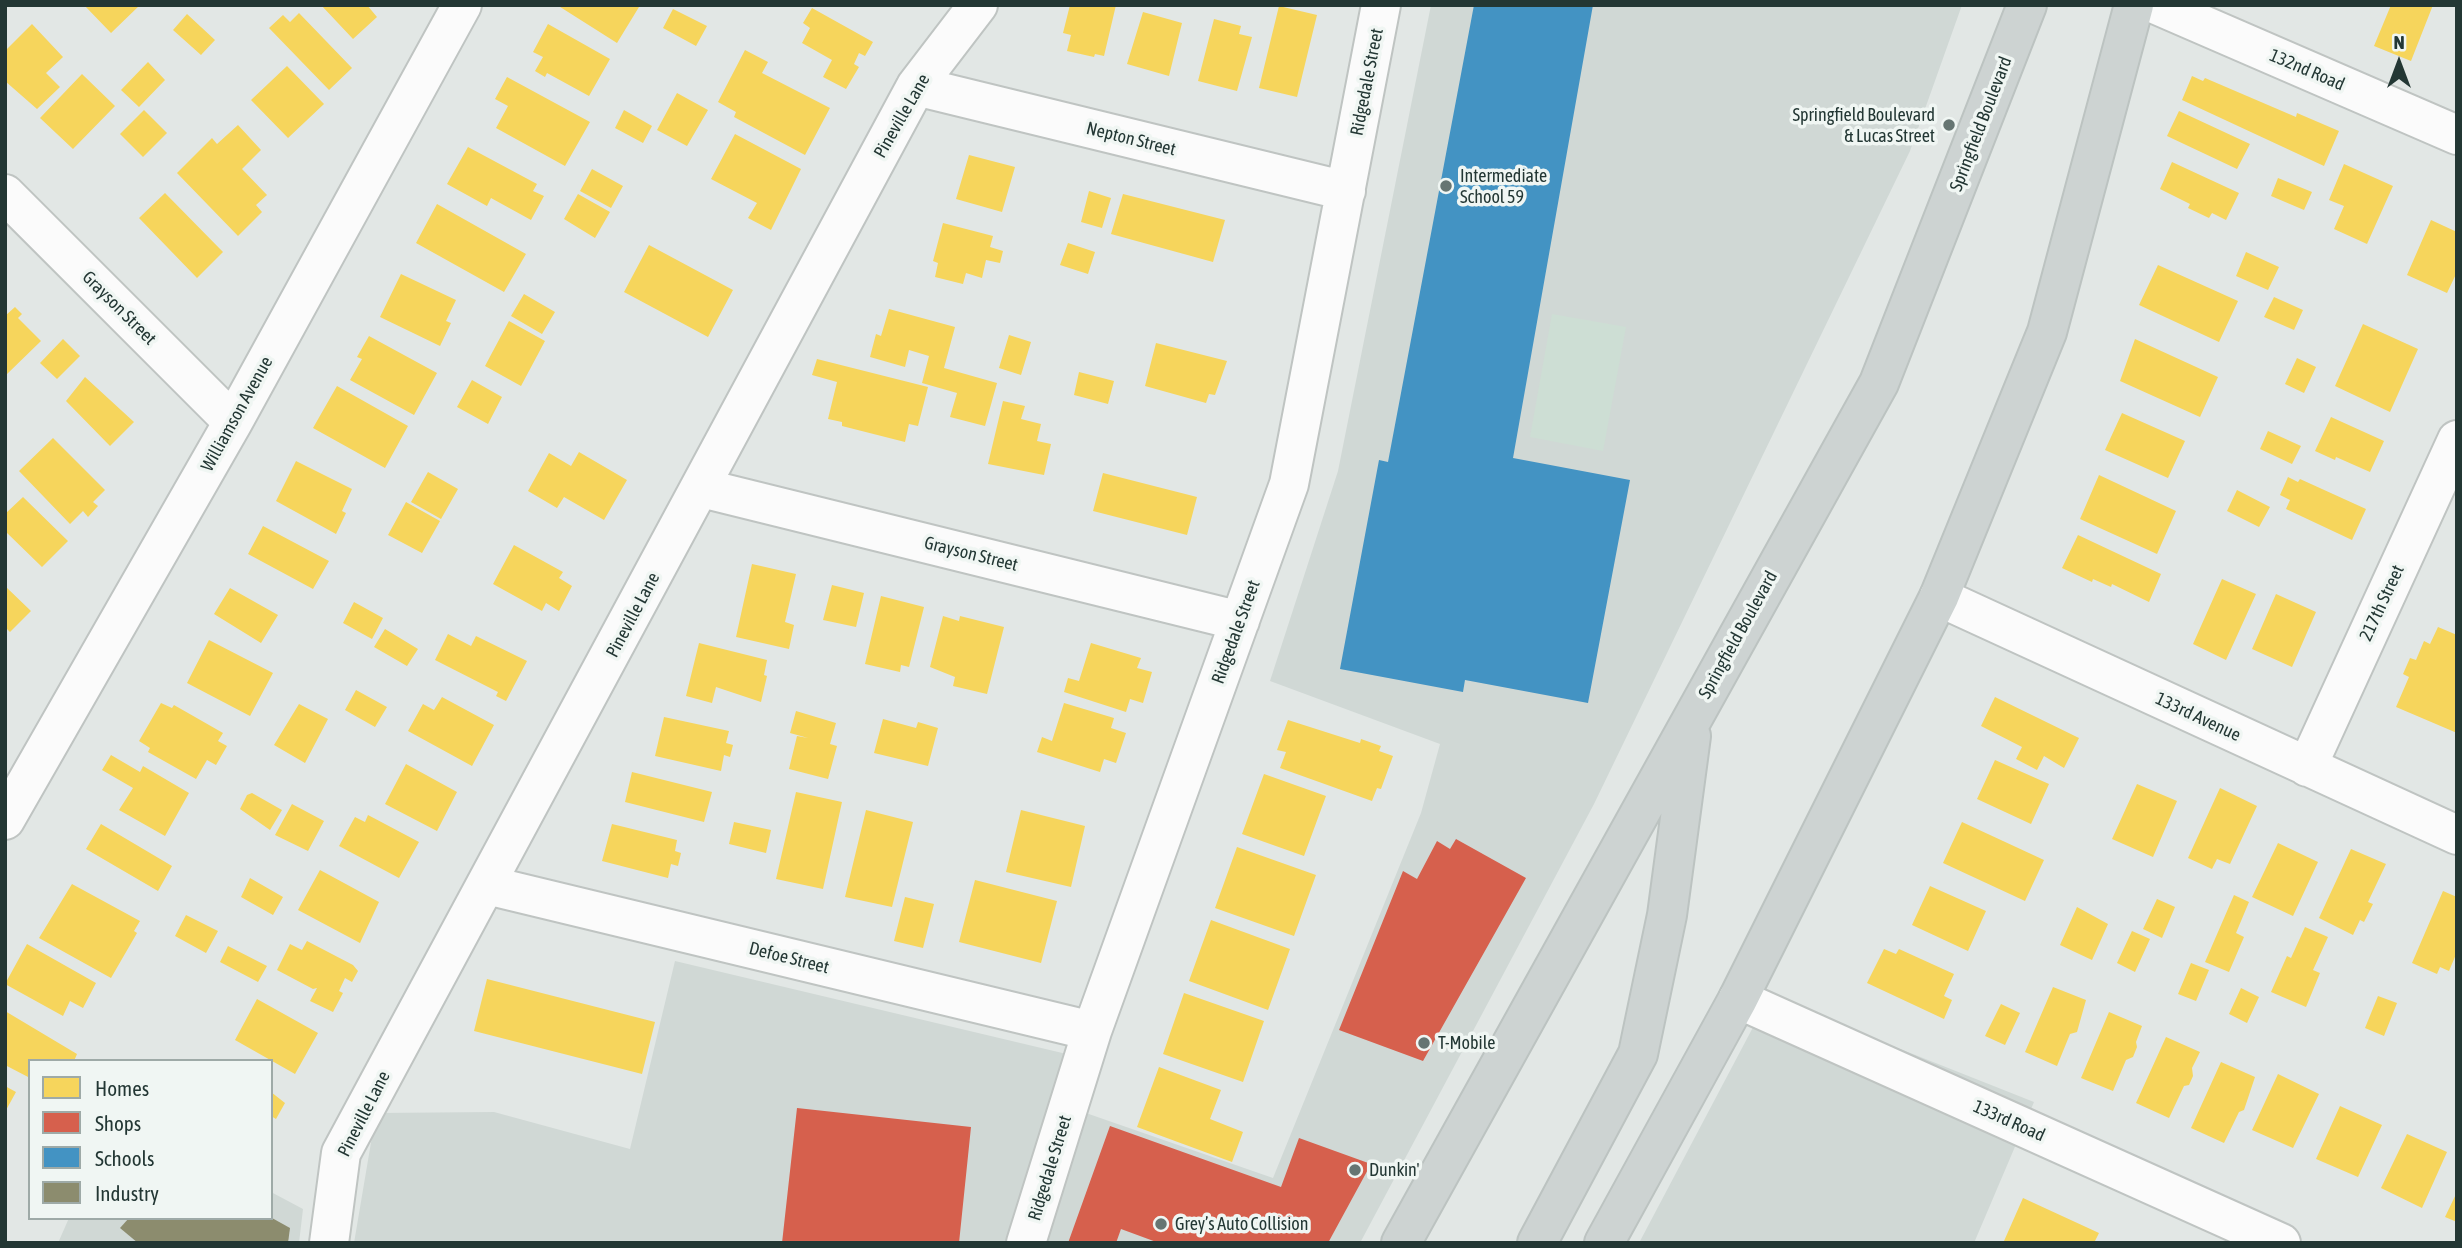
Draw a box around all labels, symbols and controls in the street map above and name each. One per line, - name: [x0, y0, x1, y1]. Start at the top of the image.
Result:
- street label: Ridgedale Street: [1346, 27, 1388, 137]
- north arrow: [2364, 28, 2434, 98]
- text: N: [2393, 31, 2405, 53]
- street label: 132nd Road: [2266, 45, 2348, 95]
- street label: Springfield Boulevard: [1945, 54, 2017, 194]
- street label: Pineville Lane: [869, 70, 935, 162]
- place label: Springfield Boulevard & Lucas Street: [1792, 104, 1935, 146]
- street label: Nepton Street: [1084, 117, 1178, 161]
- marker: Springfield Boulevard & Lucas Street: [1941, 117, 1957, 133]
- place label: Intermediate School 59: [1460, 165, 1547, 208]
- marker: Intermediate School 59: [1438, 178, 1454, 194]
- street label: Grayson Street: [78, 267, 160, 349]
- street label: Williamson Avenue: [197, 353, 277, 475]
- street label: Grayson Street: [922, 532, 1020, 576]
- street label: 217th Street: [2355, 562, 2409, 644]
- street label: Springfield Boulevard: [1694, 567, 1782, 703]
- street label: Pineville Lane: [602, 569, 664, 661]
- street label: Ridgedale Street: [1207, 577, 1265, 687]
- street label: 133rd Avenue: [2152, 688, 2244, 746]
- street label: Defoe Street: [747, 938, 831, 978]
- place label: T-Mobile: [1438, 1032, 1495, 1054]
- marker: T-Mobile: [1416, 1035, 1432, 1051]
- legend: [28, 1059, 273, 1220]
- street label: Pineville Lane: [333, 1068, 395, 1160]
- text: Homes: [95, 1076, 149, 1100]
- street label: 133rd Road: [1970, 1096, 2048, 1146]
- text: Shops: [95, 1111, 141, 1135]
- street label: Ridgedale Street: [1024, 1113, 1076, 1223]
- text: Schools: [95, 1146, 155, 1170]
- place label: Dunkin': [1369, 1159, 1419, 1181]
- marker: Dunkin': [1347, 1162, 1363, 1178]
- text: Industry: [95, 1181, 159, 1205]
- place label: Grey’s Auto Collision: [1175, 1213, 1309, 1235]
- marker: Grey’s Auto Collision: [1153, 1216, 1169, 1232]

